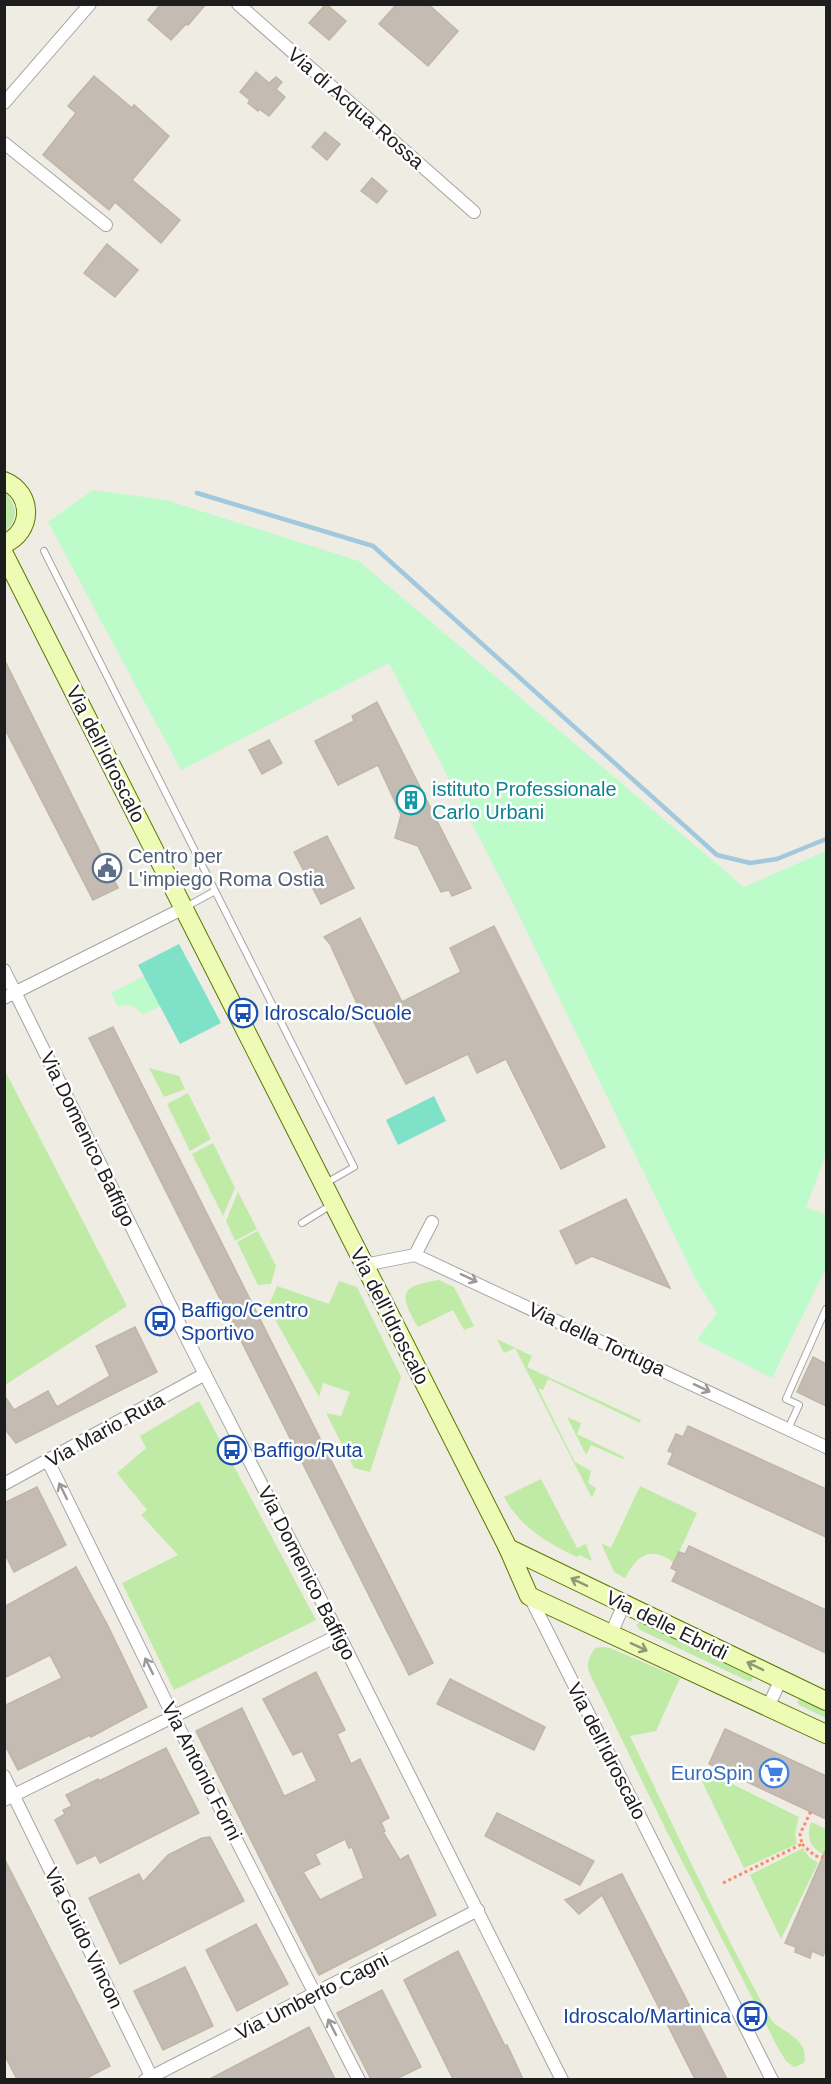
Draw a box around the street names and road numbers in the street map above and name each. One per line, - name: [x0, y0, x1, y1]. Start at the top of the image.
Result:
- street label: Via di Acqua Rossa: [283, 43, 429, 174]
- street label: Via dell'Idroscalo: [62, 682, 150, 826]
- street label: Via Domenico Baffigo: [36, 1048, 140, 1230]
- street label: Via dell'Idroscalo: [346, 1244, 434, 1388]
- street label: Via della Tortuga: [525, 1298, 670, 1381]
- street label: Via Mario Ruta: [42, 1388, 169, 1472]
- street label: Via Domenico Baffigo: [254, 1483, 360, 1663]
- street label: Via delle Ebridi: [602, 1586, 732, 1664]
- street label: Via dell'Idroscalo: [563, 1679, 651, 1823]
- street label: Via Antonio Forni: [158, 1698, 246, 1844]
- street label: Via Guido Vincon: [40, 1864, 128, 2012]
- street label: Via Umberto Cagni: [232, 1948, 392, 2044]

